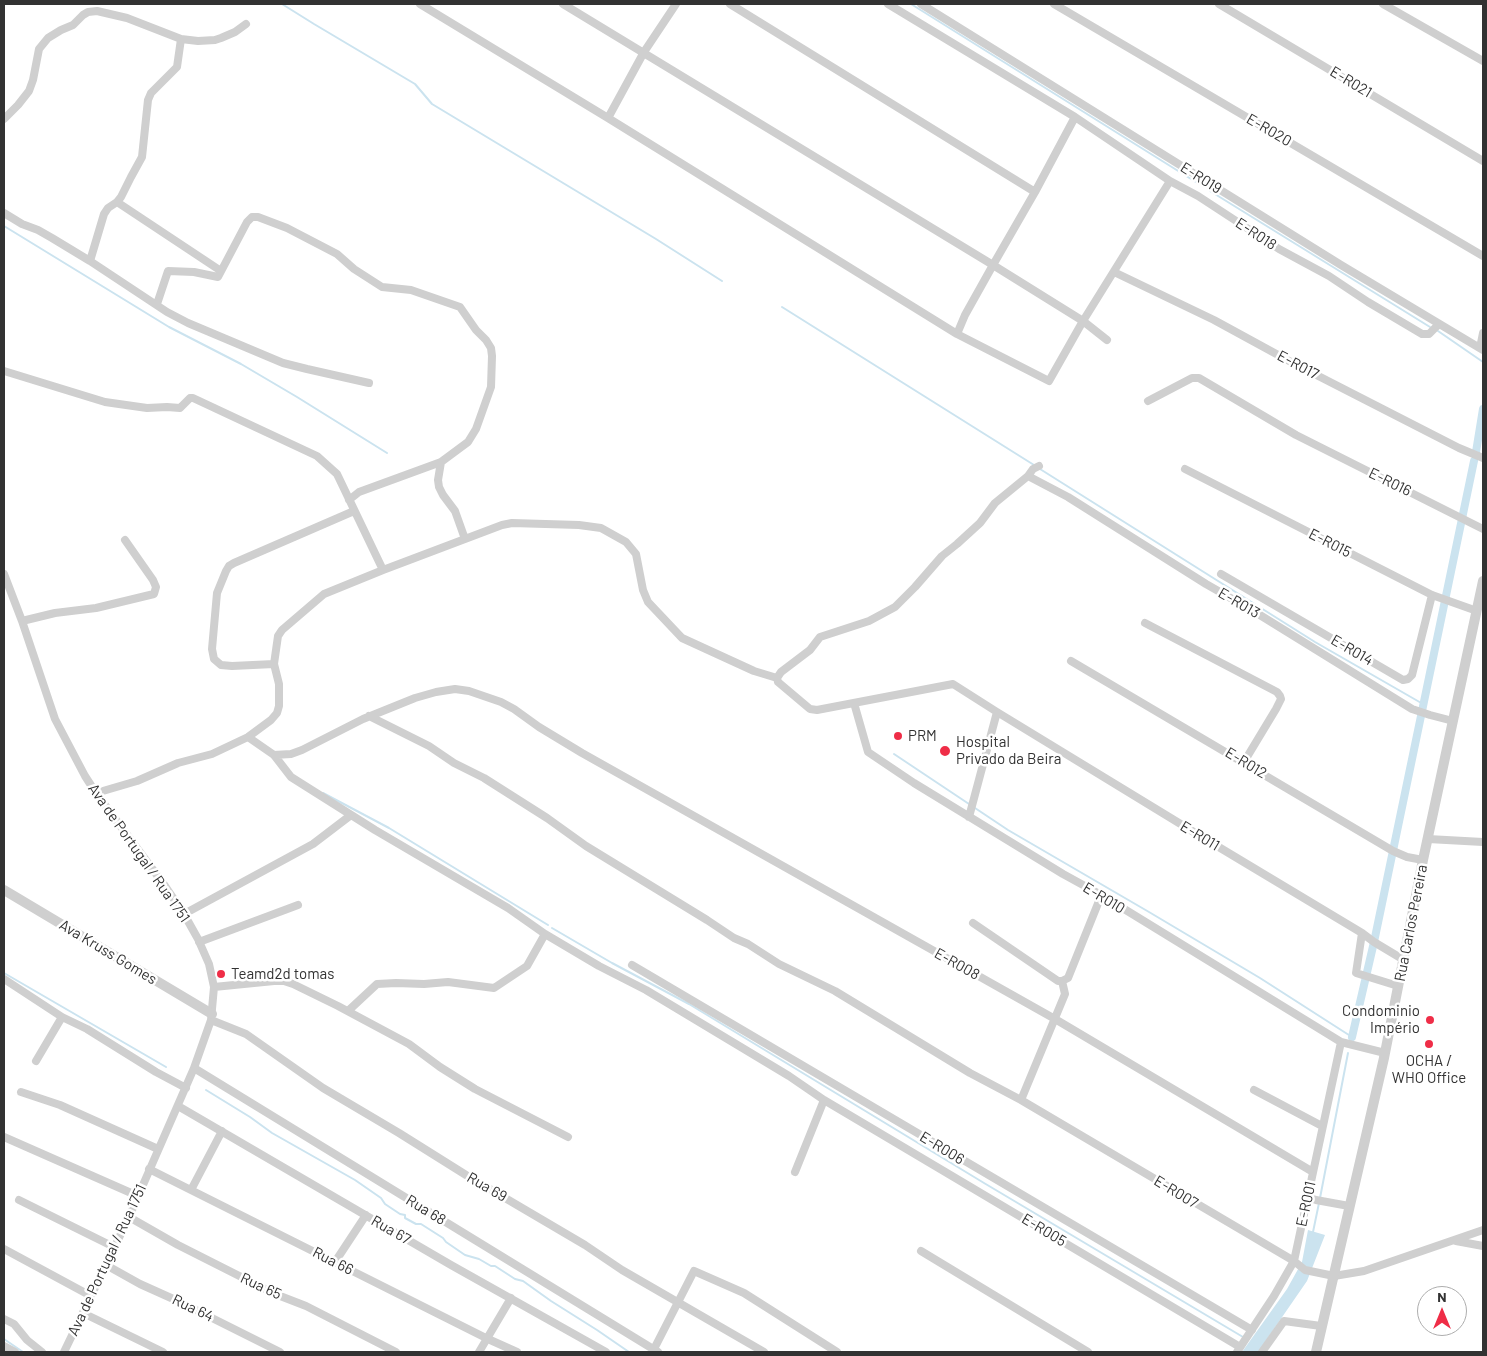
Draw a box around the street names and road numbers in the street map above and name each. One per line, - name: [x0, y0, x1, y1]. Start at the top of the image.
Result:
- street label: E-R021: [1327, 63, 1375, 101]
- street label: E-R020: [1243, 110, 1295, 150]
- street label: E-R019: [1177, 158, 1225, 198]
- street label: E-R018: [1232, 214, 1280, 254]
- street label: E-R017: [1274, 347, 1322, 383]
- street label: E-R016: [1366, 464, 1414, 500]
- street label: E-R015: [1306, 525, 1354, 561]
- street label: E-R013: [1215, 584, 1263, 622]
- street label: E-R014: [1328, 631, 1376, 669]
- street label: E-R012: [1222, 744, 1270, 782]
- street label: Ava de Portugal / Rua 1751: [84, 780, 194, 926]
- street label: E-R011: [1177, 817, 1223, 855]
- street label: Rua Carlos Pereira: [1391, 863, 1431, 983]
- street label: E-R010: [1080, 878, 1128, 918]
- street label: Ava Kruss Gomes: [56, 916, 160, 988]
- street label: E-R008: [931, 944, 983, 984]
- street label: E-R006: [916, 1128, 968, 1168]
- street label: Rua 69: [464, 1168, 510, 1206]
- street label: E-R007: [1151, 1172, 1201, 1212]
- street label: E-R001: [1292, 1180, 1320, 1228]
- street label: Ava de Portugal / Rua 1751: [64, 1181, 150, 1339]
- street label: Rua 68: [403, 1191, 449, 1229]
- street label: E-R005: [1018, 1210, 1070, 1250]
- street label: Rua 67: [368, 1212, 414, 1248]
- street label: Rua 66: [310, 1243, 356, 1279]
- street label: Rua 65: [238, 1269, 284, 1303]
- street label: Rua 64: [169, 1290, 217, 1326]

